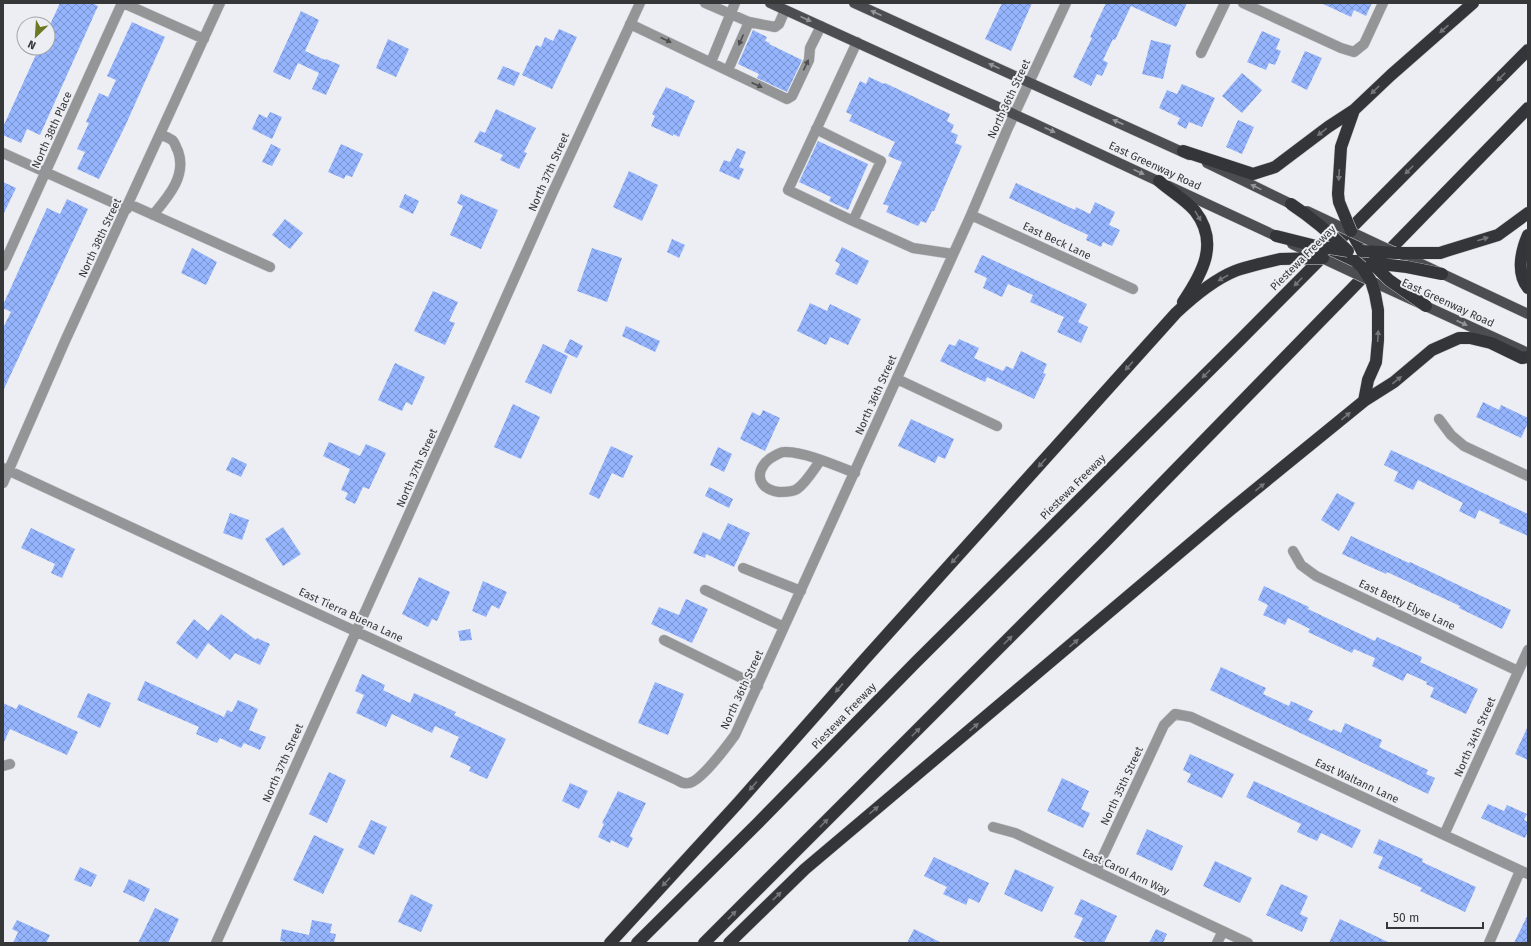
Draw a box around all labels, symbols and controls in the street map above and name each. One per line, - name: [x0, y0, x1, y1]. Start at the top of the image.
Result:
- one-way arrow: [870, 10, 881, 16]
- north arrow: [16, 16, 56, 56]
- one-way arrow: [800, 16, 811, 22]
- one-way arrow: [1439, 24, 1449, 33]
- one-way arrow: [738, 35, 744, 46]
- text: N: [26, 37, 38, 52]
- one-way arrow: [660, 37, 671, 43]
- street label: North 36th Street: [985, 57, 1033, 141]
- one-way arrow: [803, 60, 809, 71]
- one-way arrow: [989, 63, 1000, 69]
- one-way arrow: [1496, 72, 1505, 82]
- one-way arrow: [752, 82, 763, 88]
- one-way arrow: [1370, 85, 1380, 95]
- street label: North 38th Place: [29, 90, 75, 170]
- one-way arrow: [1112, 119, 1124, 125]
- one-way arrow: [1044, 127, 1056, 133]
- one-way arrow: [1317, 128, 1328, 136]
- street label: North 37th Street: [526, 131, 572, 213]
- street label: East Greenway Road: [1107, 139, 1203, 193]
- one-way arrow: [1404, 165, 1414, 174]
- one-way arrow: [1133, 169, 1144, 175]
- one-way arrow: [1336, 169, 1343, 181]
- one-way arrow: [1250, 184, 1261, 190]
- street label: North 38th Street: [76, 196, 124, 280]
- one-way arrow: [1194, 210, 1201, 222]
- street label: East Beck Lane: [1021, 219, 1093, 263]
- street label: Piestewa Freeway: [1268, 222, 1339, 293]
- one-way arrow: [1478, 236, 1490, 242]
- one-way arrow: [1217, 274, 1229, 281]
- street label: East Greenway Road: [1400, 276, 1496, 330]
- one-way arrow: [1293, 277, 1303, 287]
- one-way arrow: [1456, 319, 1468, 326]
- one-way arrow: [1375, 329, 1381, 342]
- street label: North 36th Street: [853, 353, 899, 437]
- one-way arrow: [1124, 361, 1133, 371]
- one-way arrow: [1201, 369, 1211, 379]
- one-way arrow: [1391, 375, 1402, 384]
- one-way arrow: [1341, 411, 1352, 420]
- street label: North 37th Street: [394, 427, 440, 509]
- street label: Piestewa Freeway: [1038, 451, 1109, 522]
- one-way arrow: [1038, 458, 1047, 467]
- one-way arrow: [1254, 482, 1265, 491]
- one-way arrow: [951, 555, 960, 564]
- street label: East Betty Elyse Lane: [1357, 577, 1457, 633]
- street label: East Tierra Buena Lane: [297, 585, 405, 645]
- one-way arrow: [1003, 635, 1013, 645]
- one-way arrow: [1068, 639, 1079, 648]
- street label: North 36th Street: [718, 648, 766, 732]
- street label: Piestewa Freeway: [809, 680, 879, 752]
- one-way arrow: [835, 683, 844, 694]
- street label: North 34th Street: [1452, 695, 1498, 779]
- street label: North 37th Street: [260, 722, 306, 804]
- one-way arrow: [969, 722, 979, 731]
- one-way arrow: [911, 727, 921, 736]
- street label: North 35th Street: [1098, 744, 1146, 828]
- street label: East Waltann Lane: [1313, 756, 1401, 806]
- one-way arrow: [749, 781, 758, 791]
- one-way arrow: [869, 806, 880, 815]
- one-way arrow: [819, 818, 829, 828]
- street label: East Carol Ann Way: [1081, 846, 1172, 898]
- one-way arrow: [661, 877, 670, 887]
- one-way arrow: [772, 891, 782, 901]
- scale bar: [1387, 904, 1483, 930]
- one-way arrow: [727, 910, 737, 920]
- text: 50 m: [1393, 911, 1419, 925]

